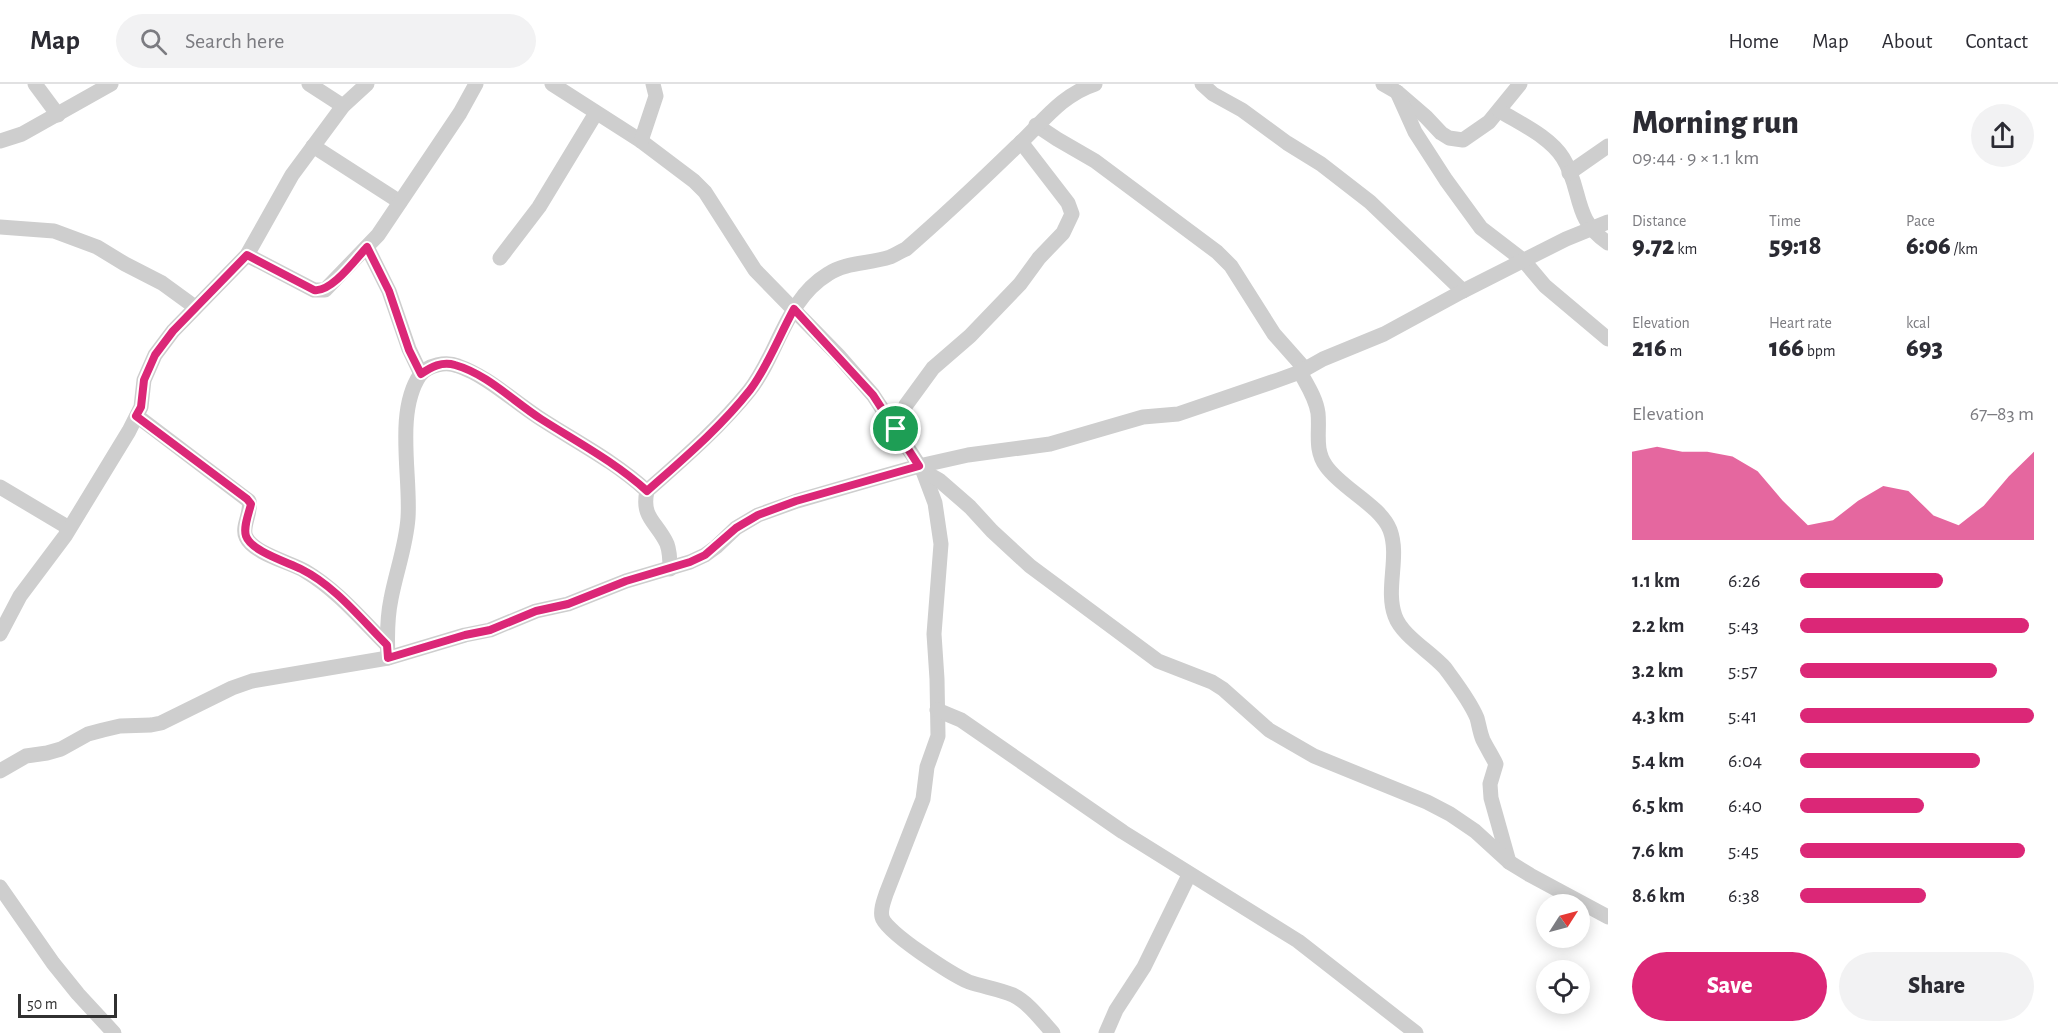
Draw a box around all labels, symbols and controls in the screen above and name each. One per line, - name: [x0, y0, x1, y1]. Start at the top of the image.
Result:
- search box: [116, 14, 536, 68]
- icon: search: [137, 25, 170, 58]
- text: Map: [30, 27, 80, 55]
- text: Search here: [185, 30, 284, 52]
- text: Home: [1728, 31, 1779, 52]
- text: Map: [1812, 31, 1849, 52]
- text: About: [1882, 31, 1932, 52]
- text: Contact: [1965, 31, 2028, 52]
- button: share: [1971, 104, 2034, 167]
- text: Morning run: [1632, 107, 1799, 140]
- text: 09:44 · 9 × 1.1 km: [1632, 148, 1759, 168]
- text: Distance: [1632, 213, 1686, 229]
- text: Time: [1769, 213, 1801, 229]
- text: Pace: [1906, 213, 1935, 229]
- text: 9.72: [1632, 233, 1675, 259]
- text: 59:18: [1769, 233, 1822, 259]
- text: 6:06: [1906, 233, 1951, 259]
- text: km: [1675, 241, 1697, 257]
- text: /km: [1951, 241, 1978, 257]
- text: Elevation: [1632, 315, 1690, 331]
- text: Heart rate: [1769, 315, 1832, 331]
- text: kcal: [1906, 315, 1930, 331]
- text: 216: [1632, 335, 1667, 361]
- text: 166: [1769, 335, 1804, 361]
- text: 693: [1906, 335, 1943, 361]
- text: m: [1667, 343, 1682, 359]
- text: bpm: [1804, 343, 1836, 359]
- pin: [870, 403, 921, 454]
- text: Elevation: [1632, 404, 1704, 424]
- text: 67–83 m: [1970, 404, 2034, 424]
- icon: arrive: [879, 412, 912, 445]
- text: 1.1 km: [1632, 571, 1680, 591]
- text: 6:26: [1728, 571, 1760, 591]
- text: 2.2 km: [1632, 616, 1684, 636]
- text: 5:43: [1728, 616, 1759, 636]
- text: 3.2 km: [1632, 661, 1684, 681]
- text: 5:57: [1728, 661, 1758, 681]
- text: 4.3 km: [1632, 706, 1684, 726]
- text: 5:41: [1728, 706, 1757, 726]
- text: 5.4 km: [1632, 751, 1684, 771]
- text: 6:04: [1728, 751, 1762, 771]
- text: 6.5 km: [1632, 796, 1684, 816]
- text: 6:40: [1728, 796, 1762, 816]
- text: 7.6 km: [1632, 841, 1684, 861]
- text: 5:45: [1728, 841, 1759, 861]
- text: 8.6 km: [1632, 886, 1685, 906]
- text: 6:38: [1728, 886, 1760, 906]
- north arrow: [1536, 894, 1590, 948]
- map controls: [1536, 894, 1590, 1014]
- button: Save: [1632, 952, 1827, 1021]
- button: Share: [1839, 952, 2034, 1021]
- button: locate: [1536, 960, 1590, 1014]
- scale bar: [18, 991, 117, 1018]
- text: 50 m: [27, 996, 58, 1012]

